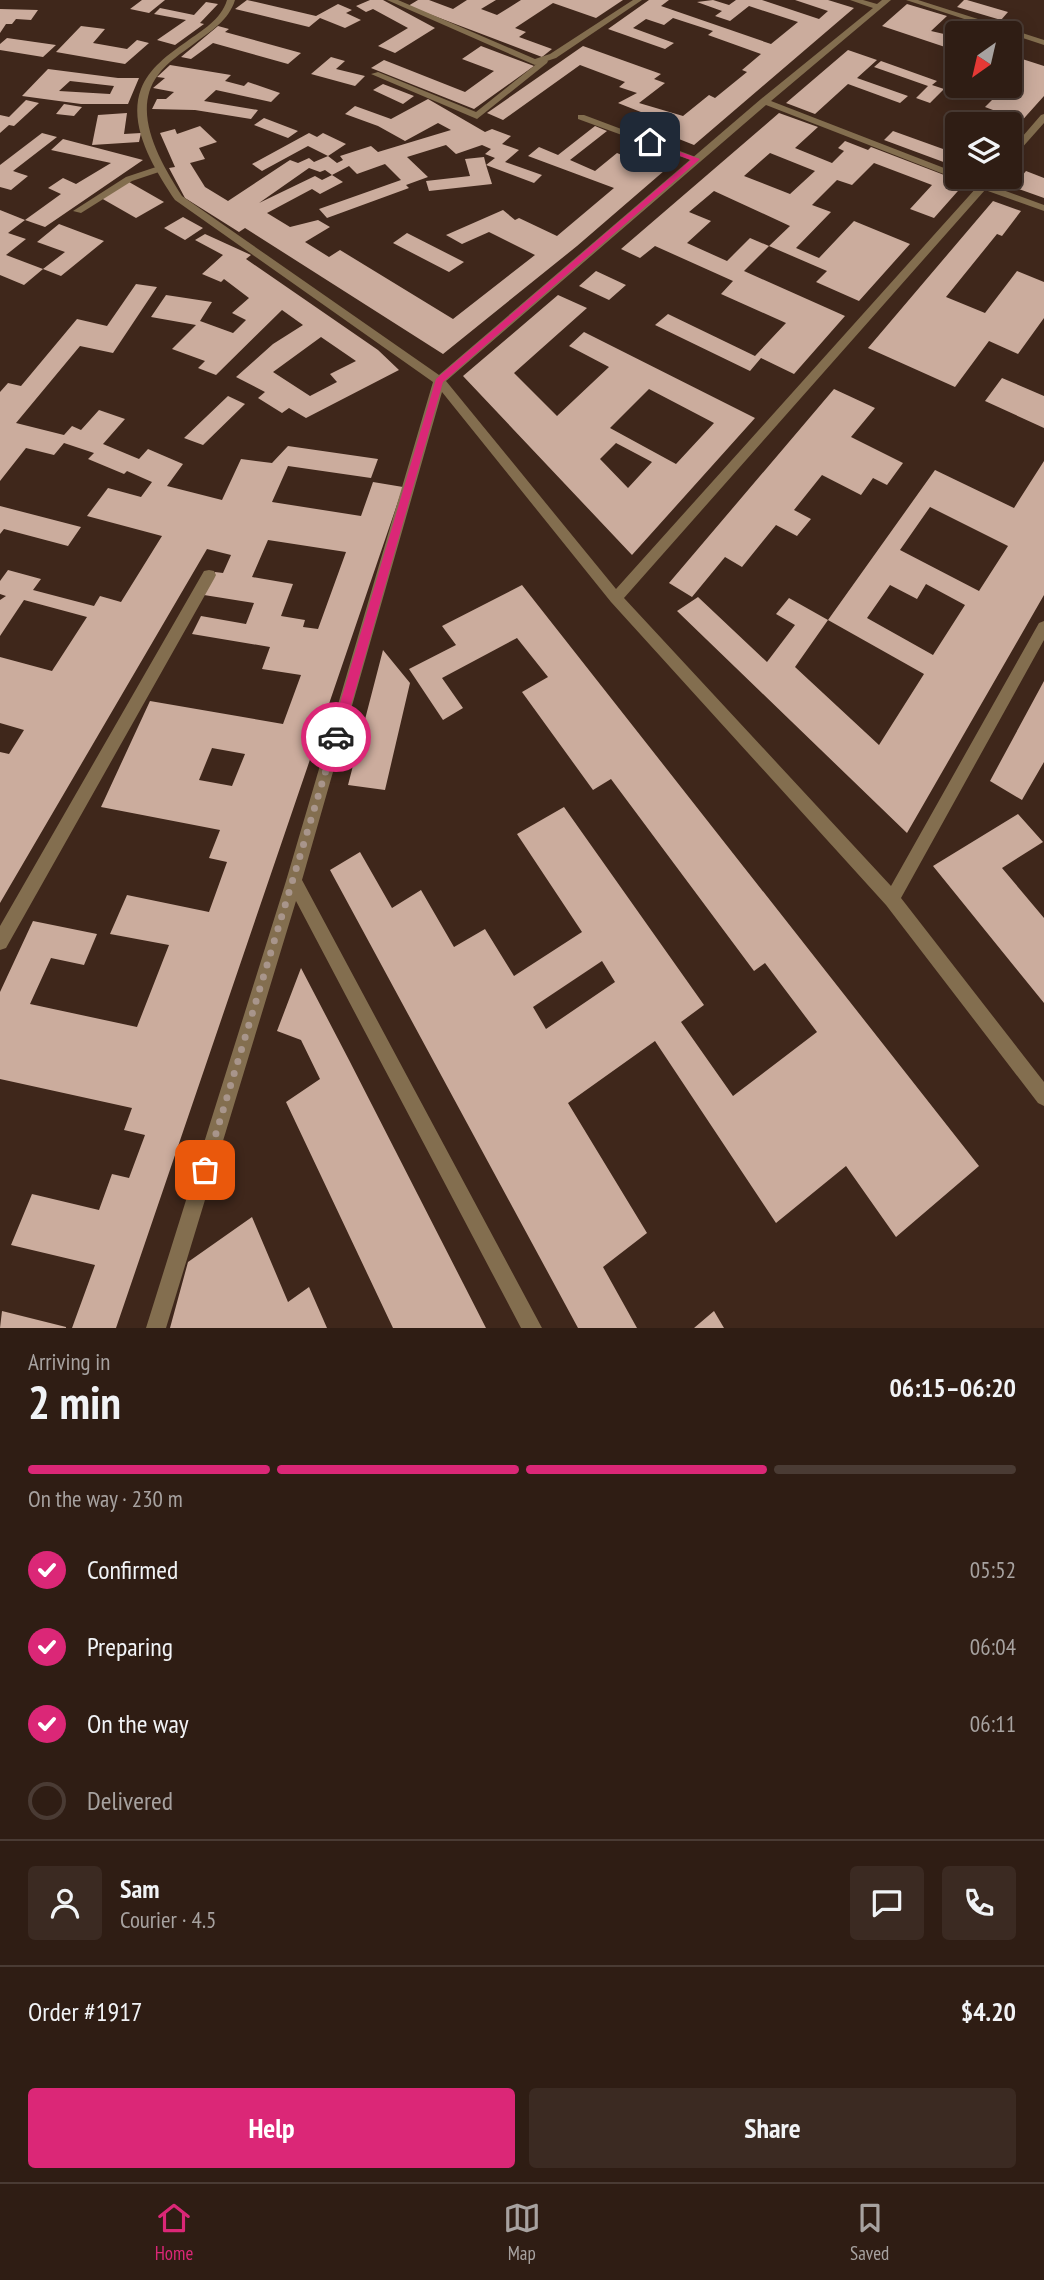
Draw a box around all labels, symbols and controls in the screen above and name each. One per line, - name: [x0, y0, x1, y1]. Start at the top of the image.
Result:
- north arrow: [945, 21, 1022, 98]
- map controls: [945, 21, 1022, 189]
- pin: [620, 112, 680, 172]
- button: layers: [945, 112, 1022, 189]
- icon: home: [631, 123, 669, 161]
- courier: [301, 702, 371, 772]
- icon: car: [317, 718, 355, 756]
- pin: [175, 1140, 235, 1200]
- icon: bag: [186, 1151, 224, 1189]
- text: Arriving in: [28, 1347, 110, 1376]
- text: 06:15–06:20: [889, 1371, 1016, 1404]
- text: 2 min: [28, 1372, 121, 1432]
- text: On the way · 230 m: [28, 1484, 183, 1513]
- icon: check: [28, 1551, 66, 1589]
- text: Confirmed: [87, 1553, 178, 1586]
- text: 05:52: [970, 1555, 1016, 1584]
- icon: check: [28, 1628, 66, 1666]
- text: Preparing: [87, 1630, 173, 1663]
- text: 06:04: [970, 1632, 1016, 1661]
- icon: check: [28, 1705, 66, 1743]
- text: On the way: [87, 1707, 189, 1740]
- text: 06:11: [970, 1709, 1016, 1738]
- text: Delivered: [87, 1784, 173, 1817]
- button: person: [28, 1866, 102, 1940]
- button: chat: [850, 1866, 924, 1940]
- button: phone: [942, 1866, 1016, 1940]
- text: Sam: [120, 1872, 159, 1905]
- text: Courier · 4.5: [120, 1905, 216, 1934]
- text: Order #1917: [28, 1995, 143, 2028]
- text: $4.20: [961, 1995, 1016, 2028]
- button: Help: [28, 2088, 515, 2168]
- button: Share: [529, 2088, 1016, 2168]
- tab: Home: [155, 2199, 193, 2265]
- tab: Map: [503, 2199, 541, 2265]
- tab: Saved: [850, 2199, 889, 2265]

